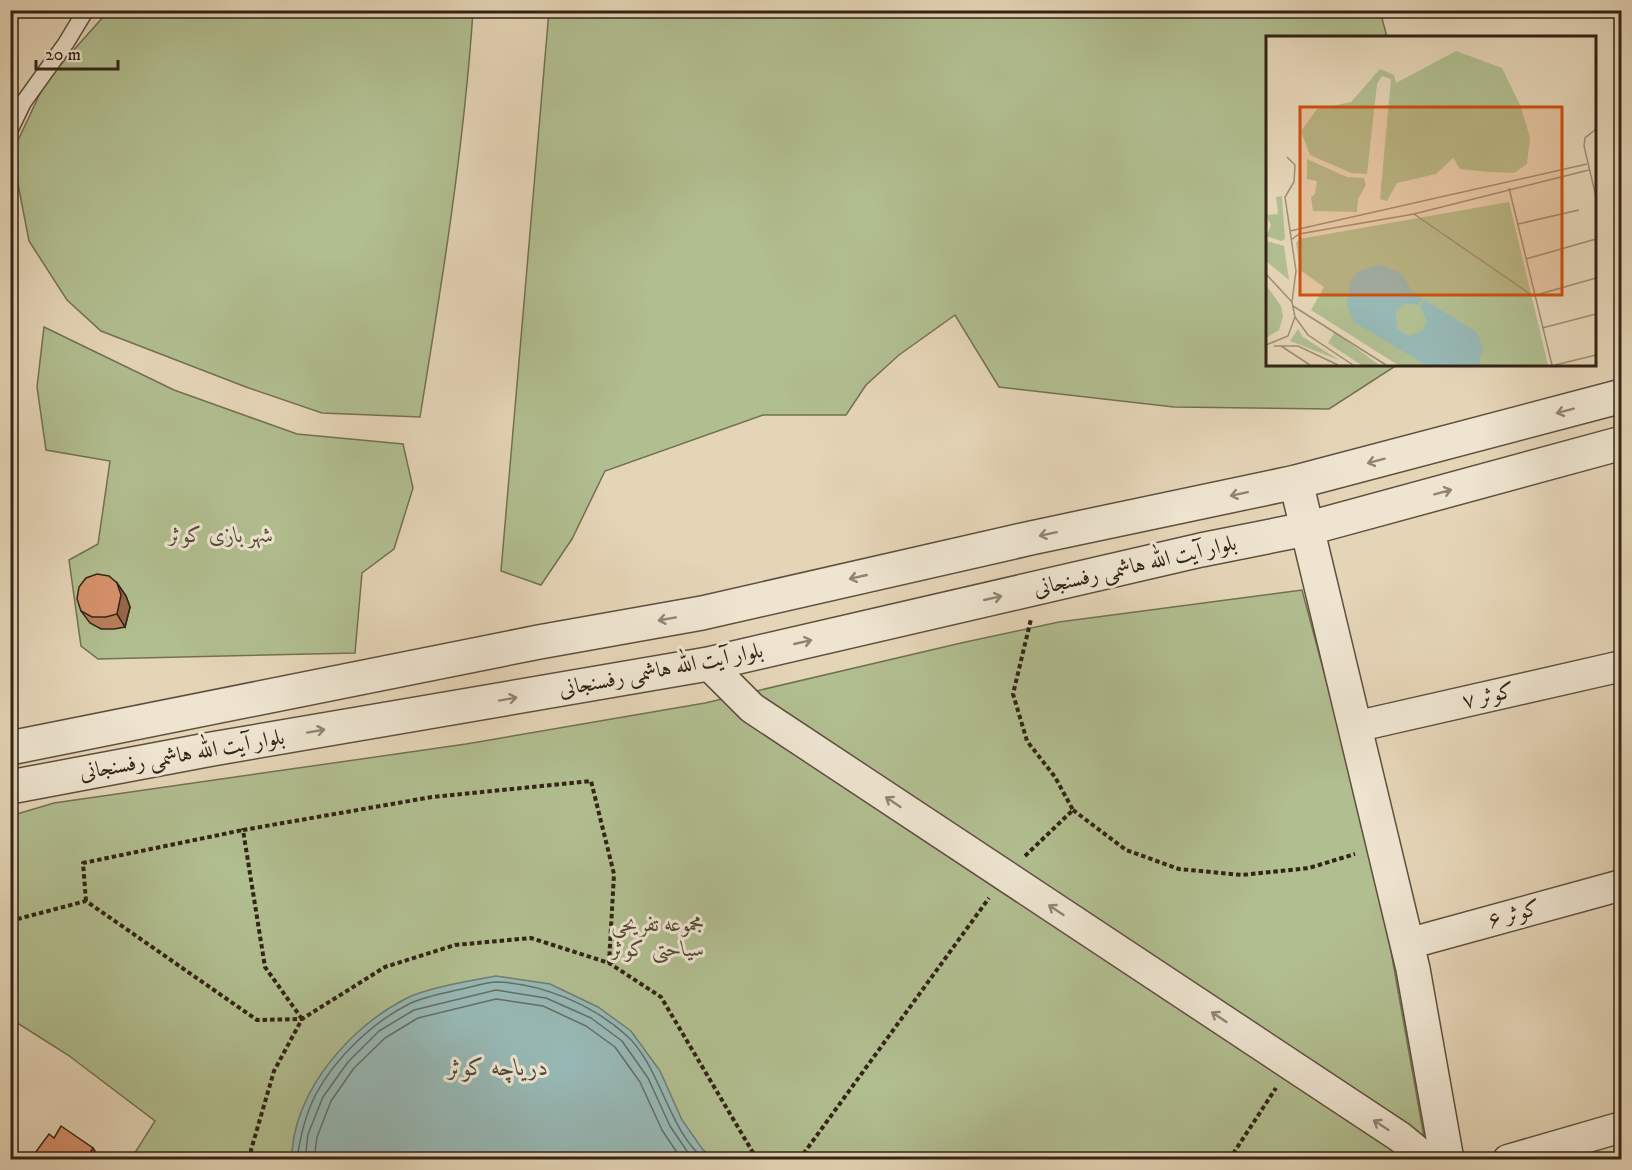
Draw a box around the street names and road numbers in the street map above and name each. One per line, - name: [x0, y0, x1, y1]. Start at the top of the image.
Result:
- street label: بلوار آیت الله هاشمی رفسنجانی: [1030, 525, 1239, 603]
- street label: بلوار آیت الله هاشمی رفسنجانی: [556, 632, 766, 704]
- street label: کوثر ۷: [1459, 677, 1517, 715]
- street label: بلوار آیت الله هاشمی رفسنجانی: [77, 719, 287, 787]
- street label: کوثر ۶: [1485, 894, 1543, 934]

